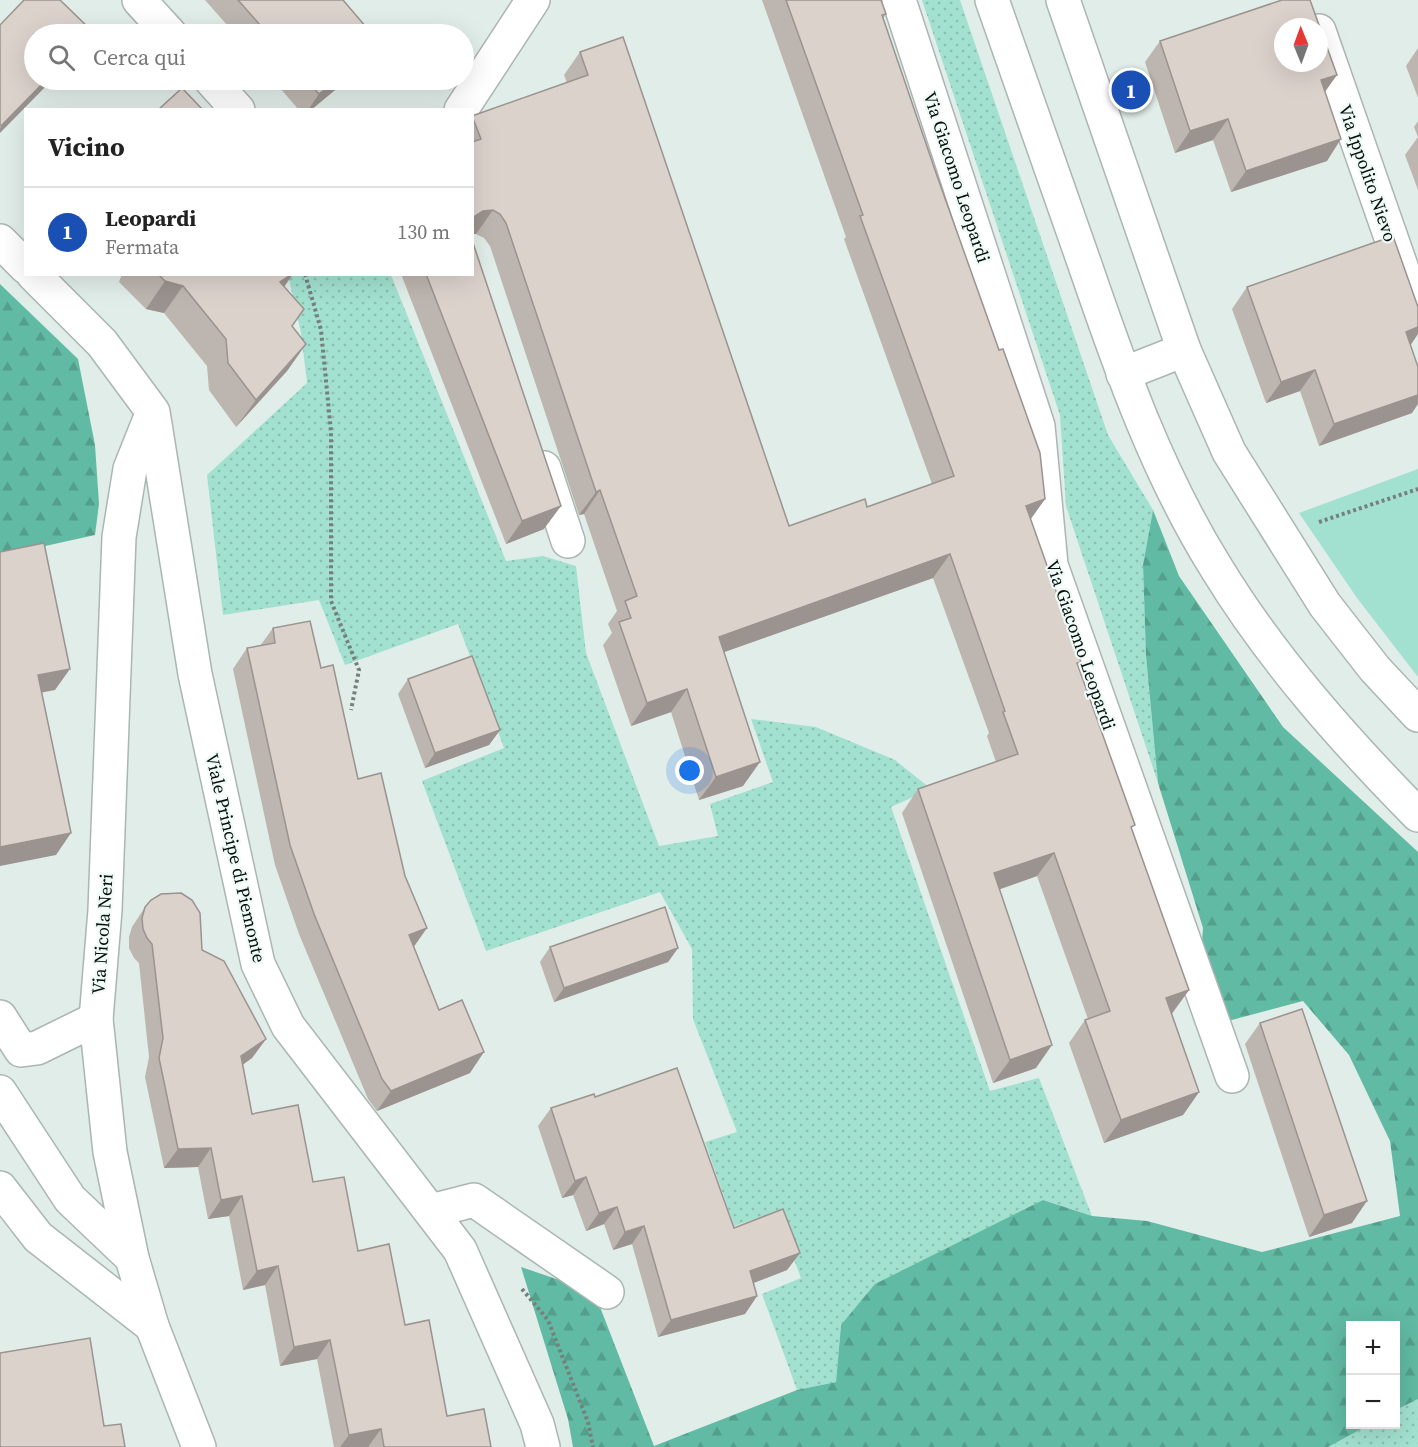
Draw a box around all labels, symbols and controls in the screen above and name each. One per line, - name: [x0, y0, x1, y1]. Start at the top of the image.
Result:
- north arrow: [1274, 18, 1328, 72]
- search box: [24, 24, 474, 90]
- icon: search: [45, 41, 78, 74]
- text: Cerca qui: [93, 42, 186, 72]
- pin: 1: [1112, 68, 1150, 112]
- street label: Via Giacomo Leopardi: [918, 88, 996, 266]
- street label: Via Ippolito Nievo: [1333, 101, 1403, 245]
- text: Vicino: [48, 129, 125, 165]
- text: Leopardi: [105, 203, 196, 233]
- text: 1: [62, 218, 73, 246]
- text: 130 m: [397, 218, 450, 246]
- text: Fermata: [105, 233, 179, 261]
- street label: Via Giacomo Leopardi: [1040, 557, 1122, 733]
- street label: Viale Principe di Piemonte: [200, 751, 272, 965]
- your location: [675, 756, 704, 785]
- street label: Via Nicola Neri: [85, 873, 119, 995]
- map controls: [1346, 1321, 1400, 1429]
- button: +: [1346, 1321, 1400, 1375]
- button: −: [1346, 1375, 1400, 1429]

